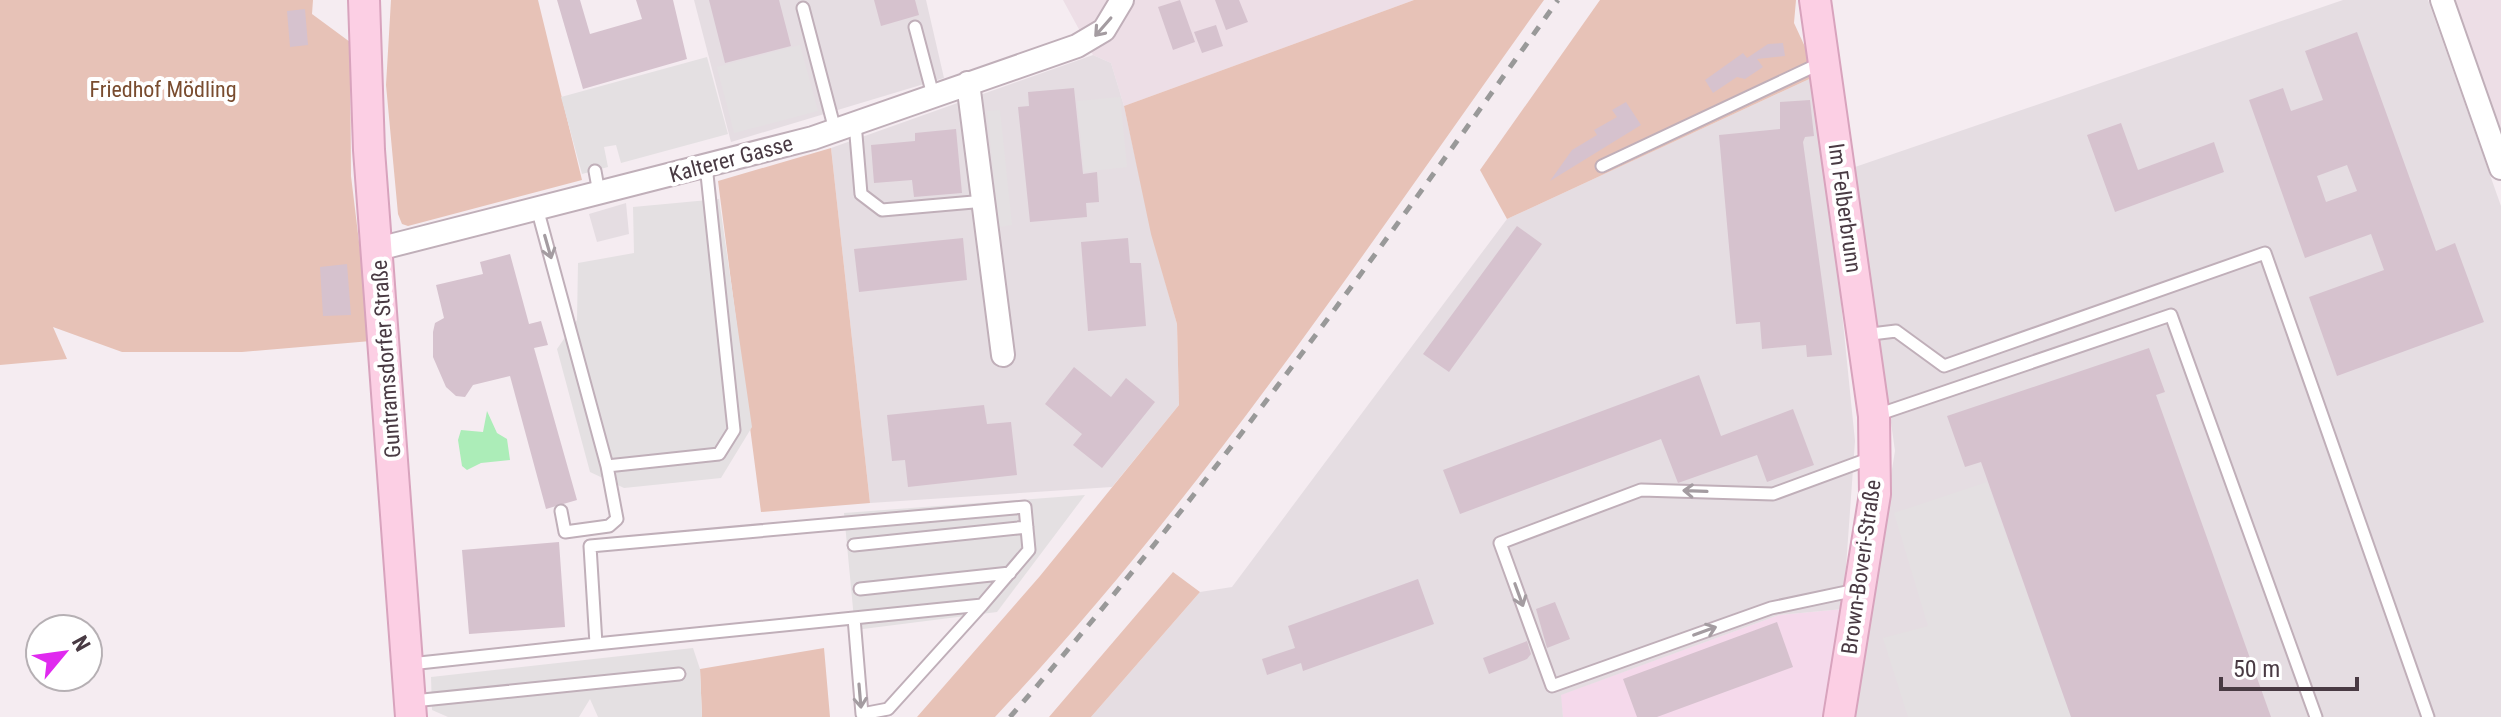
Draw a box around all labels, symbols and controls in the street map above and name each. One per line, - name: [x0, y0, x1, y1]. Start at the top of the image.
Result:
- one-way arrow: [1094, 16, 1112, 36]
- park label: Friedhof Mödling: [89, 77, 237, 102]
- street label: Kalterer Gasse: [666, 131, 796, 187]
- street label: Im Felberbrunn: [1824, 142, 1866, 274]
- one-way arrow: [542, 233, 557, 259]
- street label: Guntramsdorfer Straße: [367, 259, 405, 459]
- street label: Brown-Boveri-Straße: [1836, 478, 1886, 656]
- one-way arrow: [1682, 484, 1709, 499]
- one-way arrow: [1512, 582, 1527, 607]
- north arrow: [24, 613, 104, 693]
- one-way arrow: [1692, 623, 1717, 638]
- text: N: [67, 632, 95, 656]
- scale bar: [2221, 641, 2357, 691]
- text: 50 m: [2233, 655, 2280, 683]
- one-way arrow: [853, 682, 868, 709]

